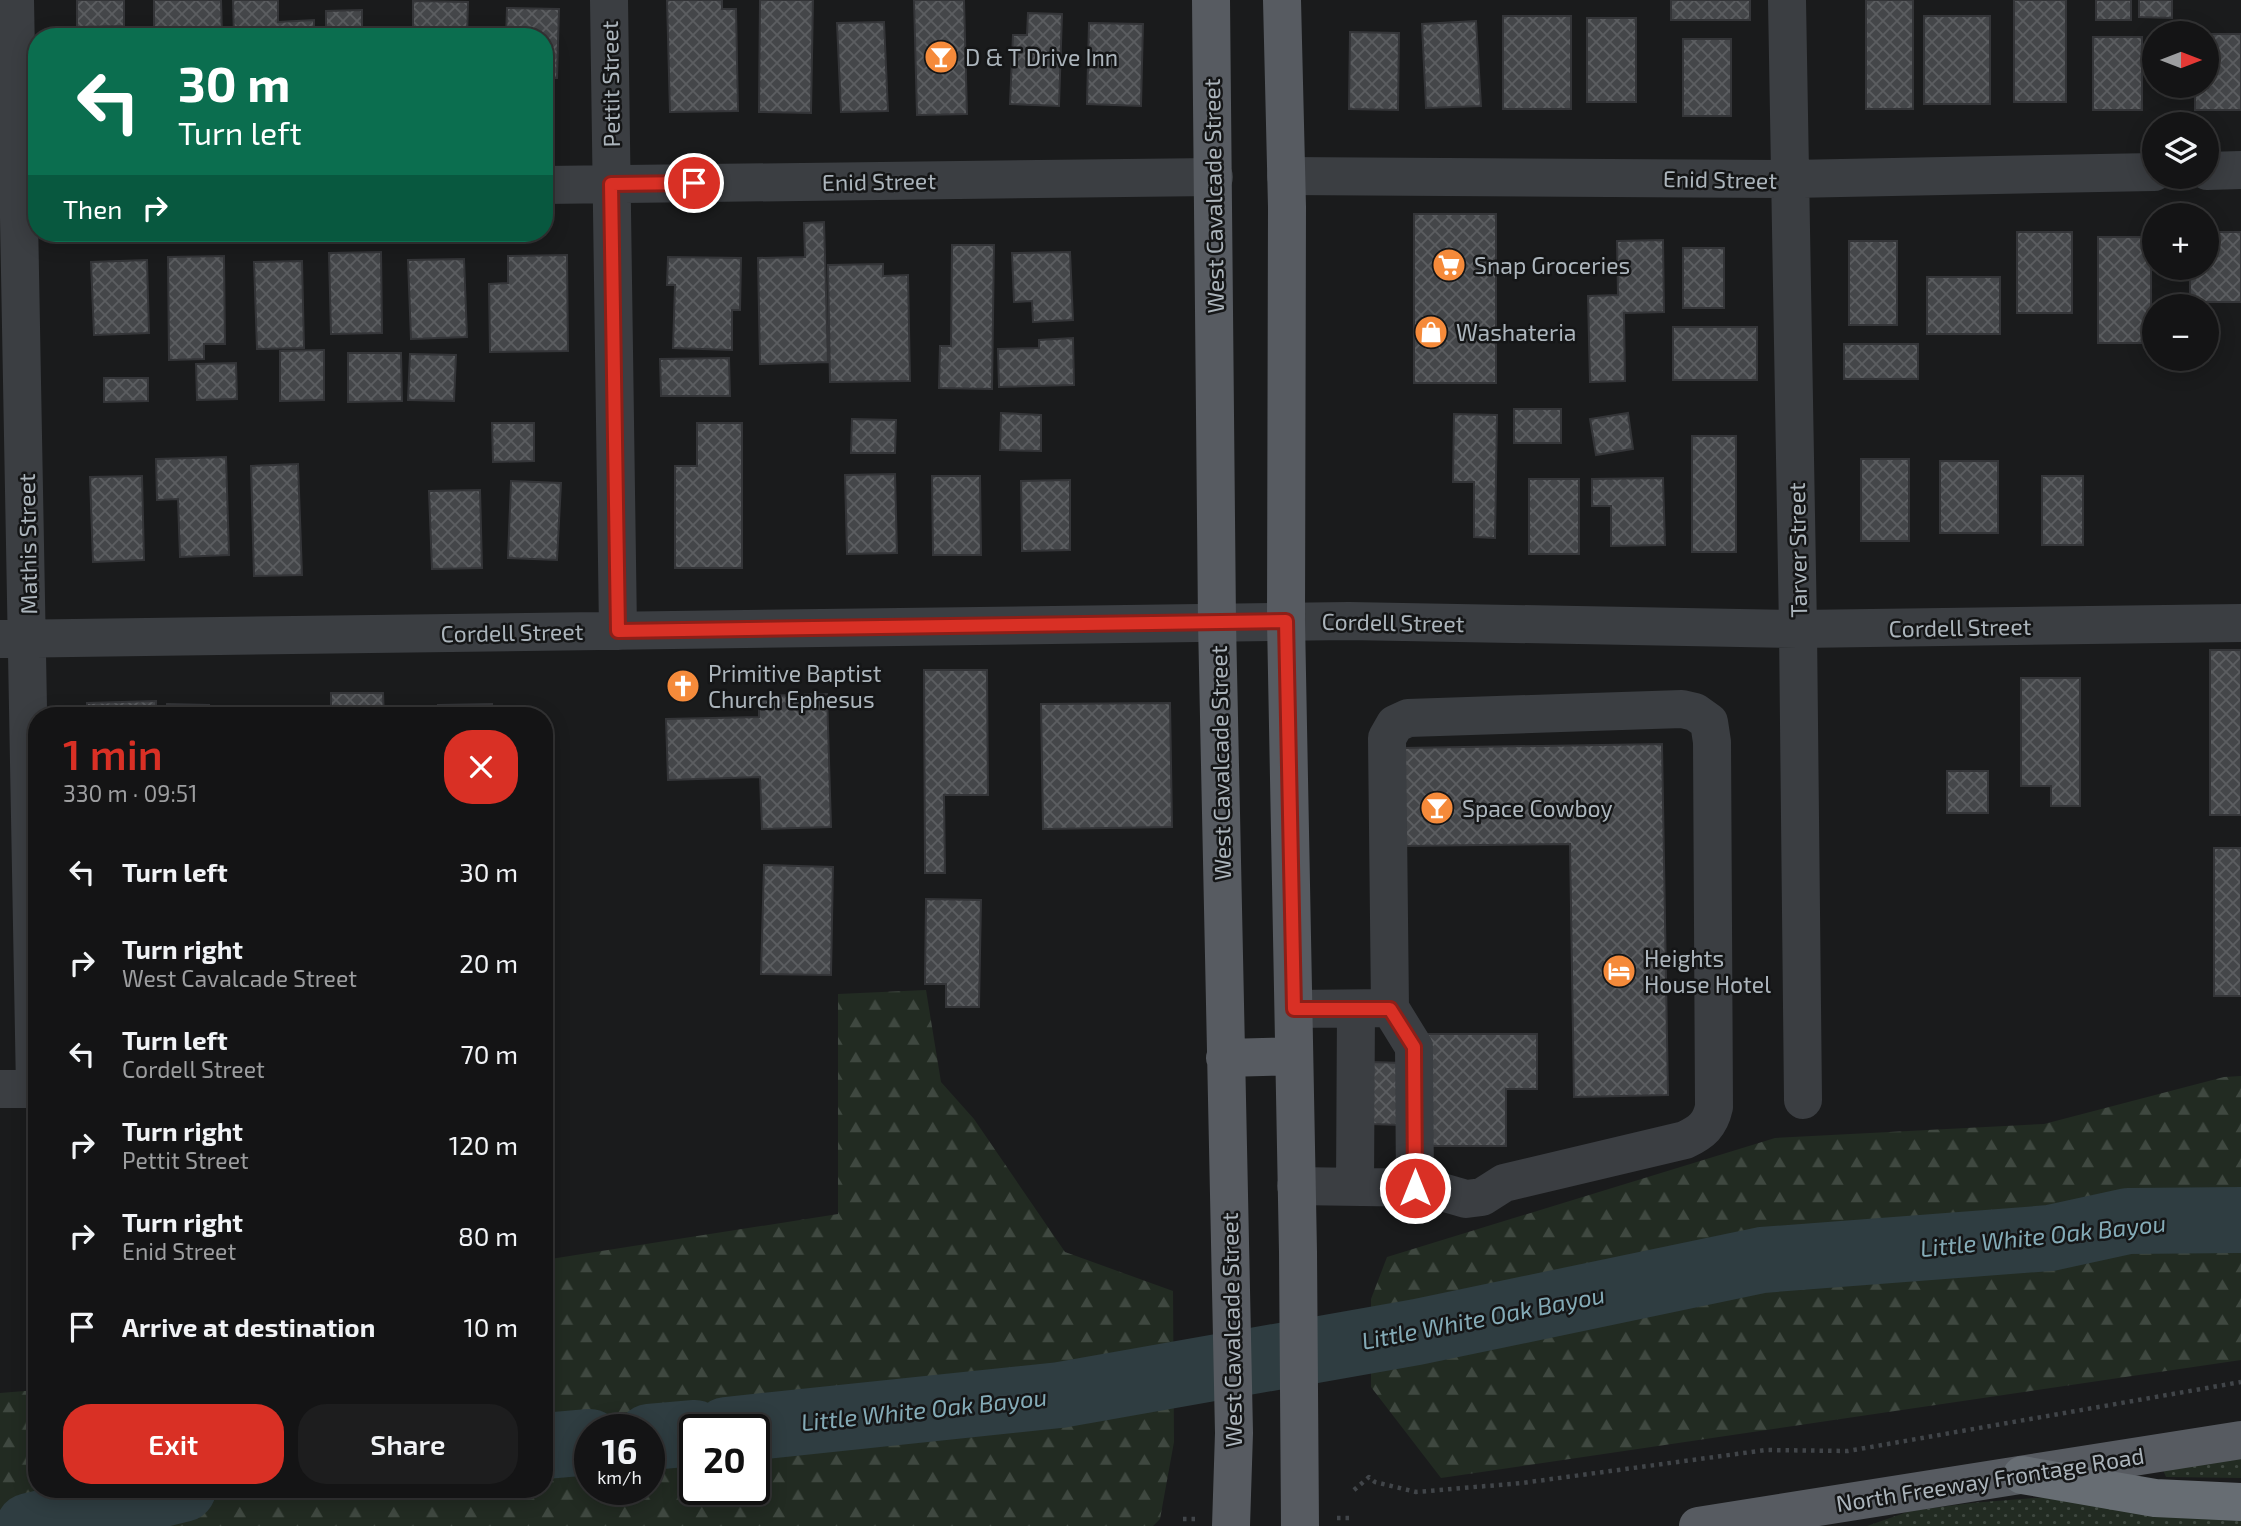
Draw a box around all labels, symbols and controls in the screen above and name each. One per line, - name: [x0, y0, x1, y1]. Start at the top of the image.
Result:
- street label: Pettit Street: [595, 20, 625, 148]
- north arrow: [2142, 21, 2219, 98]
- map controls: [2142, 21, 2219, 371]
- bar icon: D & T Drive Inn: [922, 38, 960, 76]
- place label: D & T Drive Inn: [965, 43, 1118, 71]
- text: 30 m: [178, 53, 290, 112]
- icon: left: [63, 56, 154, 147]
- street label: West Cavalcade Street: [1197, 78, 1229, 314]
- button: layers: [2142, 112, 2219, 189]
- text: Turn left: [178, 113, 302, 151]
- pin: [664, 153, 724, 213]
- icon: arrive: [675, 164, 713, 202]
- street label: Enid Street: [1663, 164, 1778, 194]
- street label: Enid Street: [822, 166, 937, 196]
- icon: right: [136, 189, 174, 227]
- text: Then: [63, 193, 122, 224]
- button: +: [2142, 203, 2219, 280]
- supermarket icon: Snap Groceries: [1430, 246, 1468, 284]
- place label: Snap Groceries: [1474, 251, 1630, 279]
- button: −: [2142, 294, 2219, 371]
- shop icon: Washateria: [1412, 313, 1450, 351]
- place label: Washateria: [1456, 318, 1577, 346]
- street label: Mathis Street: [12, 473, 42, 615]
- street label: Tarver Street: [1782, 482, 1812, 618]
- street label: Cordell Street: [1321, 607, 1465, 637]
- street label: Cordell Street: [1888, 612, 2032, 642]
- street label: Cordell Street: [440, 617, 584, 647]
- street label: West Cavalcade Street: [1204, 645, 1236, 881]
- place label: Primitive Baptist Church Ephesus: [708, 659, 882, 713]
- church icon: Primitive Baptist Church Ephesus: [664, 667, 702, 705]
- text: 1 min: [63, 728, 163, 778]
- button: close: [444, 730, 518, 804]
- text: 330 m · 09:51: [63, 779, 197, 807]
- bar icon: Space Cowboy: [1418, 789, 1456, 827]
- place label: Space Cowboy: [1462, 794, 1613, 822]
- icon: left: [63, 853, 101, 891]
- text: Turn left: [122, 856, 228, 887]
- text: 30 m: [459, 856, 518, 887]
- text: Turn right: [122, 933, 243, 964]
- icon: right: [63, 944, 101, 982]
- place label: Heights House Hotel: [1644, 944, 1771, 998]
- text: 20 m: [459, 947, 518, 978]
- hotel icon: Heights House Hotel: [1600, 952, 1638, 990]
- text: West Cavalcade Street: [122, 964, 357, 992]
- text: Turn left: [122, 1024, 228, 1055]
- icon: left: [63, 1035, 101, 1073]
- text: 70 m: [460, 1038, 518, 1069]
- text: Cordell Street: [122, 1055, 265, 1083]
- text: Turn right: [122, 1115, 243, 1146]
- icon: right: [63, 1126, 101, 1164]
- text: 120 m: [449, 1129, 518, 1160]
- text: Pettit Street: [122, 1146, 249, 1174]
- position arrow: [1378, 1151, 1452, 1225]
- text: Turn right: [122, 1206, 243, 1237]
- water label: Little White Oak Bayou: [1919, 1208, 2167, 1262]
- street label: West Cavalcade Street: [1215, 1212, 1247, 1448]
- icon: right: [63, 1217, 101, 1255]
- text: 80 m: [458, 1220, 518, 1251]
- text: Enid Street: [122, 1237, 236, 1265]
- water label: Little White Oak Bayou: [1359, 1279, 1607, 1355]
- icon: arrive: [63, 1308, 101, 1346]
- text: Arrive at destination: [122, 1311, 375, 1342]
- text: 10 m: [463, 1311, 518, 1342]
- water label: Little White Oak Bayou: [800, 1382, 1048, 1436]
- button: Exit: [63, 1404, 284, 1484]
- button: Share: [298, 1404, 518, 1484]
- speed limit sign: 20: [679, 1414, 770, 1505]
- text: 16: [602, 1429, 637, 1471]
- street label: North Freeway Frontage Road: [1834, 1441, 2146, 1517]
- text: km/h: [597, 1466, 642, 1488]

